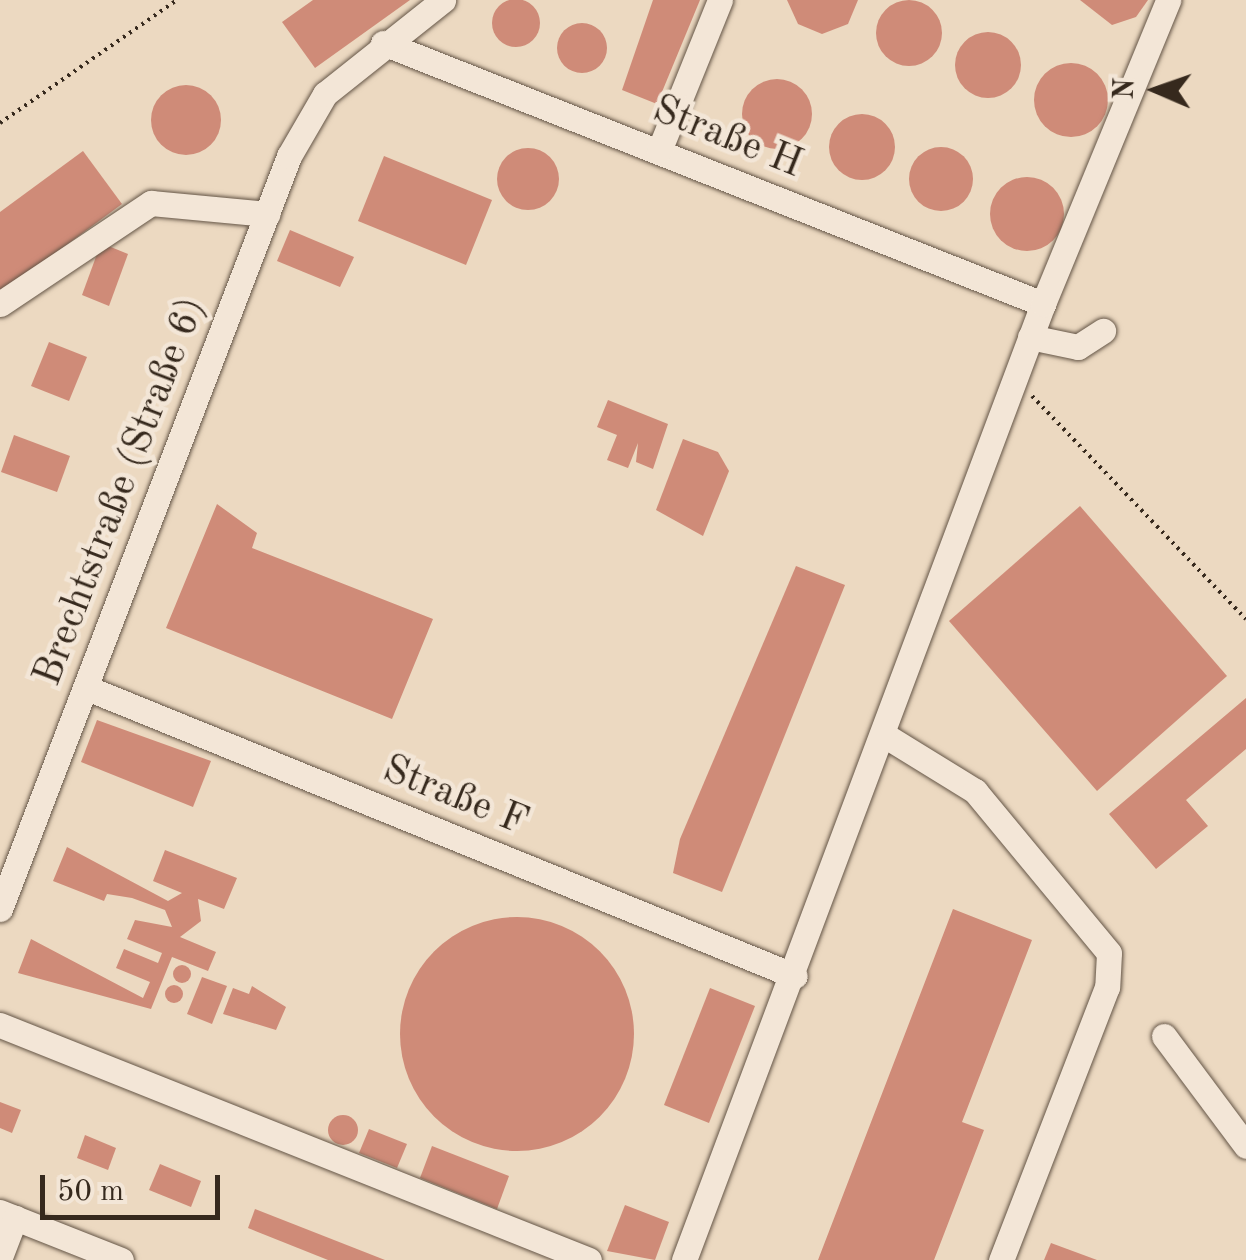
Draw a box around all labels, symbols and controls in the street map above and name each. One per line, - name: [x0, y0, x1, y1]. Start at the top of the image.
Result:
- north arrow: [1106, 40, 1206, 140]
- text: N: [1112, 78, 1140, 100]
- street label: Straße H: [645, 86, 809, 190]
- street label: Brechtstraße (Straße 6): [25, 291, 217, 693]
- street label: Straße F: [375, 746, 535, 848]
- scale bar: [45, 1155, 225, 1217]
- text: 50 m: [57, 1177, 124, 1207]

